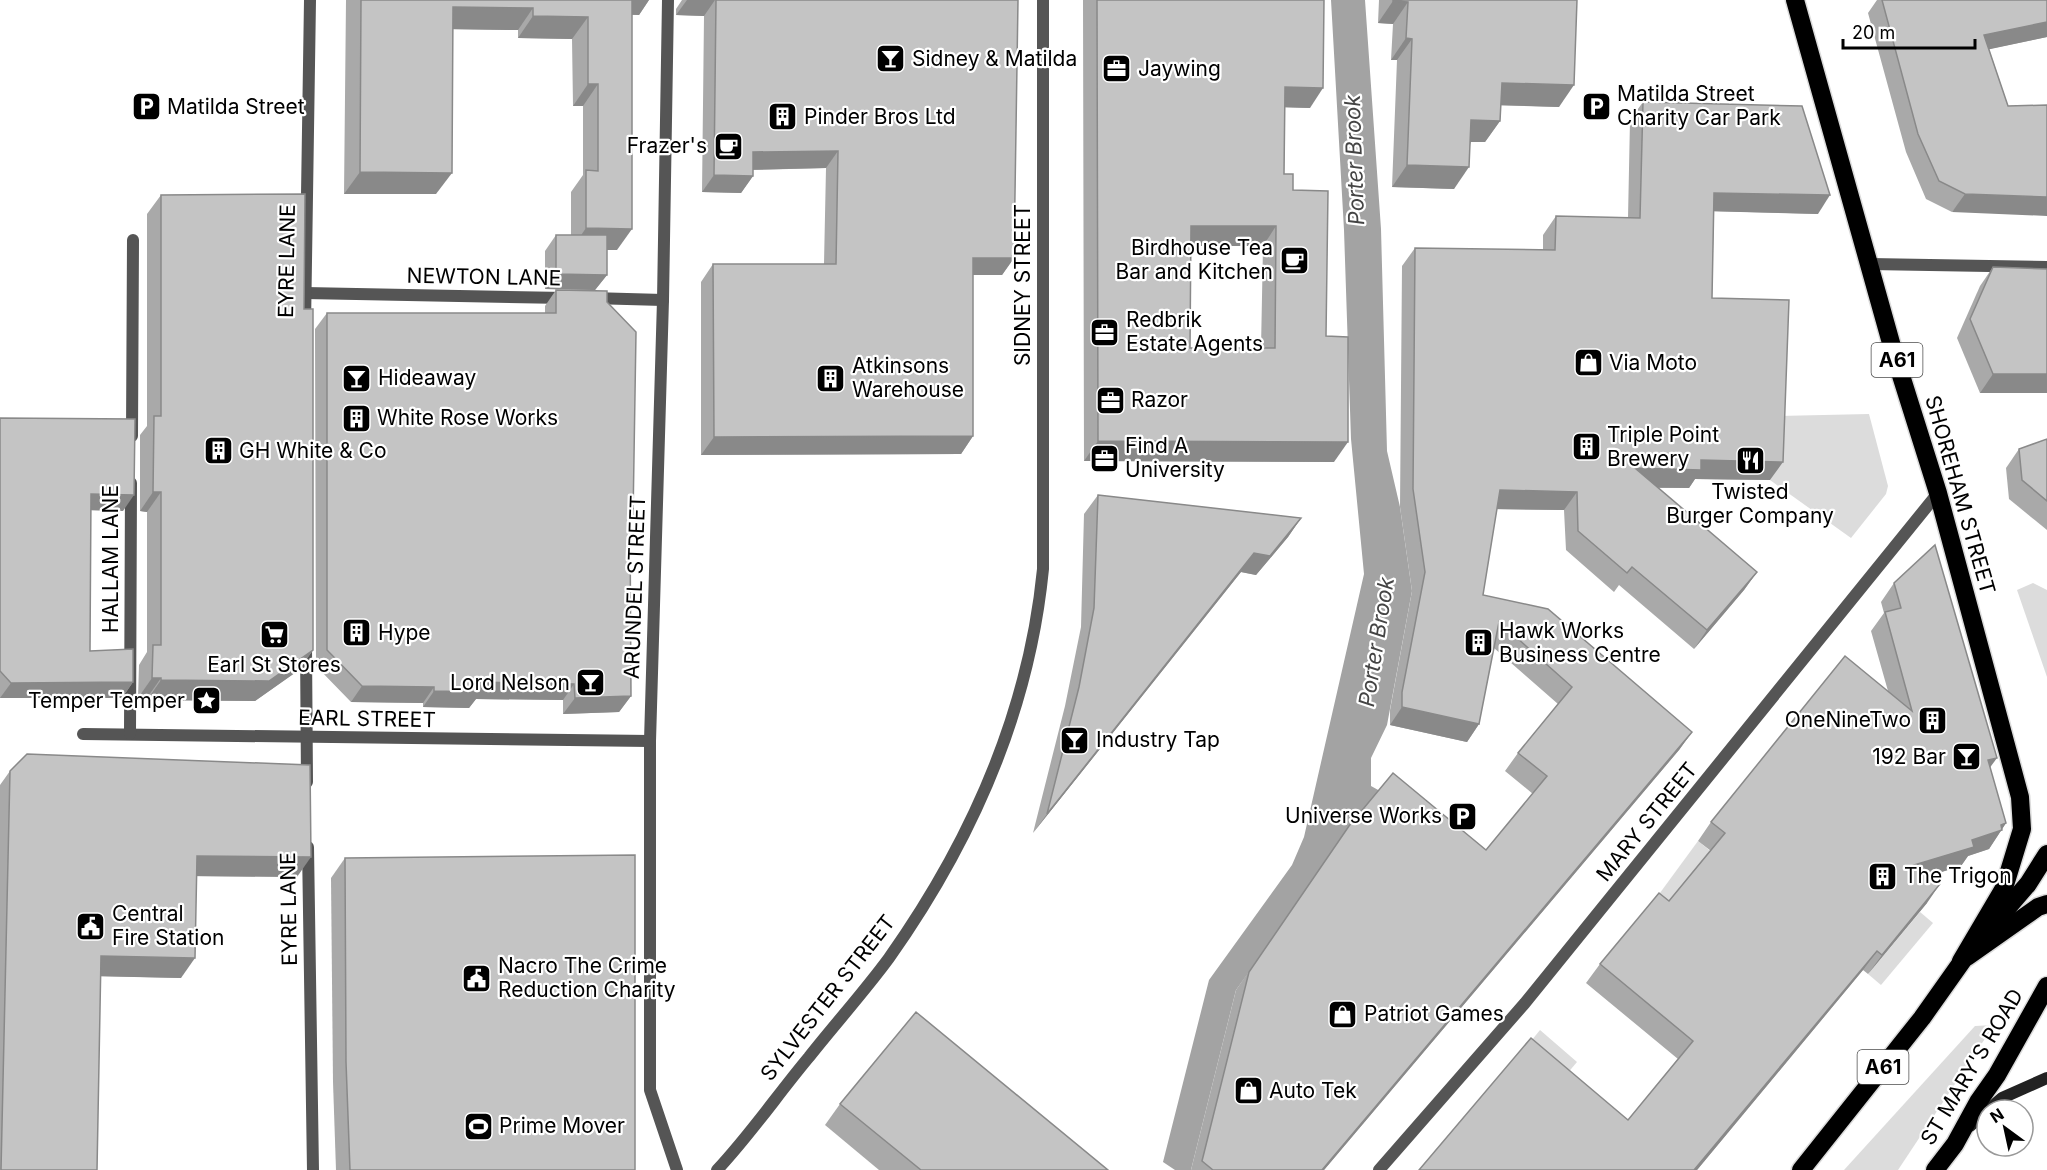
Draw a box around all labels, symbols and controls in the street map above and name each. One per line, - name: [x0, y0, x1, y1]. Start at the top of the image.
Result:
- scale bar: [1843, 12, 1975, 50]
- text: 20 m: [1852, 22, 1895, 43]
- bar icon: Sidney & Matilda: [875, 43, 907, 75]
- place label: Sidney & Matilda: [912, 46, 1077, 71]
- office icon: Jaywing: [1101, 53, 1133, 85]
- place label: Jaywing: [1138, 56, 1221, 81]
- place label: Matilda Street Charity Car Park: [1617, 81, 1781, 130]
- parking icon: Matilda Street Charity Car Park: [1580, 90, 1612, 122]
- parking icon: Matilda Street: [130, 91, 162, 123]
- water label: Porter Brook: [1339, 93, 1369, 226]
- place label: Matilda Street: [167, 94, 305, 119]
- building icon: Pinder Bros Ltd: [767, 101, 799, 133]
- place label: Pinder Bros Ltd: [804, 104, 956, 129]
- cafe icon: Frazer's: [712, 130, 744, 162]
- place label: Frazer's: [627, 133, 707, 158]
- street label: EYRE LANE: [273, 204, 300, 318]
- street label: SIDNEY STREET: [1010, 204, 1035, 366]
- place label: Birdhouse Tea Bar and Kitchen: [1115, 235, 1273, 284]
- cafe icon: Birdhouse Tea Bar and Kitchen: [1278, 244, 1310, 276]
- street label: NEWTON LANE: [406, 263, 562, 290]
- place label: Redbrik Estate Agents: [1126, 307, 1263, 356]
- office icon: Redbrik Estate Agents: [1089, 316, 1121, 348]
- road number: A61: [1872, 343, 1922, 377]
- shop icon: Via Moto: [1572, 347, 1604, 379]
- place label: Via Moto: [1609, 350, 1697, 375]
- place label: Atkinsons Warehouse: [852, 353, 964, 402]
- bar icon: Hideaway: [341, 362, 373, 394]
- building icon: Atkinsons Warehouse: [815, 362, 847, 394]
- place label: Hideaway: [378, 365, 476, 390]
- office icon: Razor: [1094, 384, 1126, 416]
- place label: Razor: [1131, 387, 1188, 412]
- street label: SHOREHAM STREET: [1920, 393, 2001, 597]
- building icon: White Rose Works: [340, 402, 372, 434]
- place label: White Rose Works: [377, 405, 558, 430]
- place label: Triple Point Brewery: [1607, 422, 1719, 471]
- building icon: Triple Point Brewery: [1570, 431, 1602, 463]
- place label: Find A University: [1125, 433, 1225, 482]
- building icon: GH White & Co: [202, 435, 234, 467]
- place label: GH White & Co: [239, 438, 387, 463]
- office icon: Find A University: [1088, 442, 1120, 474]
- restaurant icon: Twisted Burger Company: [1734, 445, 1766, 477]
- place label: Twisted Burger Company: [1666, 479, 1834, 528]
- street label: HALLAM LANE: [98, 485, 123, 633]
- street label: ARUNDEL STREET: [619, 494, 650, 680]
- water label: Porter Brook: [1353, 575, 1399, 709]
- building icon: Hype: [341, 617, 373, 649]
- supermarket icon: Earl St Stores: [258, 618, 290, 650]
- place label: Hawk Works Business Centre: [1499, 618, 1661, 667]
- place label: Hype: [378, 620, 431, 645]
- building icon: Hawk Works Business Centre: [1462, 627, 1494, 659]
- place label: Earl St Stores: [207, 652, 341, 677]
- bar icon: Lord Nelson: [575, 667, 607, 699]
- place label: Lord Nelson: [450, 670, 570, 695]
- place icon: Temper Temper: [190, 685, 222, 717]
- place label: Temper Temper: [28, 688, 185, 713]
- building icon: OneNineTwo: [1916, 704, 1948, 736]
- street label: EARL STREET: [298, 705, 436, 732]
- place label: OneNineTwo: [1785, 707, 1911, 732]
- bar icon: Industry Tap: [1059, 724, 1091, 756]
- place label: Industry Tap: [1096, 727, 1220, 752]
- bar icon: 192 Bar: [1951, 741, 1983, 773]
- place label: 192 Bar: [1872, 744, 1946, 769]
- street label: MARY STREET: [1591, 757, 1702, 886]
- parking icon: Universe Works: [1447, 800, 1479, 832]
- place label: Universe Works: [1285, 803, 1442, 828]
- street label: EYRE LANE: [275, 852, 302, 966]
- building icon: The Trigon: [1867, 860, 1899, 892]
- place label: The Trigon: [1904, 863, 2012, 888]
- place label: Central Fire Station: [112, 901, 224, 950]
- public building icon: Central Fire Station: [75, 910, 107, 942]
- street label: SYLVESTER STREET: [755, 910, 900, 1086]
- place label: Nacro The Crime Reduction Charity: [498, 953, 676, 1002]
- public building icon: Nacro The Crime Reduction Charity: [461, 962, 493, 994]
- street label: ST MARY'S ROAD: [1915, 984, 2028, 1149]
- shop icon: Patriot Games: [1327, 998, 1359, 1030]
- place label: Patriot Games: [1364, 1001, 1504, 1026]
- road number: A61: [1858, 1050, 1908, 1084]
- shop icon: Auto Tek: [1232, 1075, 1264, 1107]
- place label: Auto Tek: [1269, 1078, 1357, 1103]
- north arrow: [1975, 1098, 2035, 1158]
- text: N: [1986, 1104, 2007, 1127]
- sports icon: Prime Mover: [462, 1110, 494, 1142]
- place label: Prime Mover: [499, 1113, 625, 1138]

